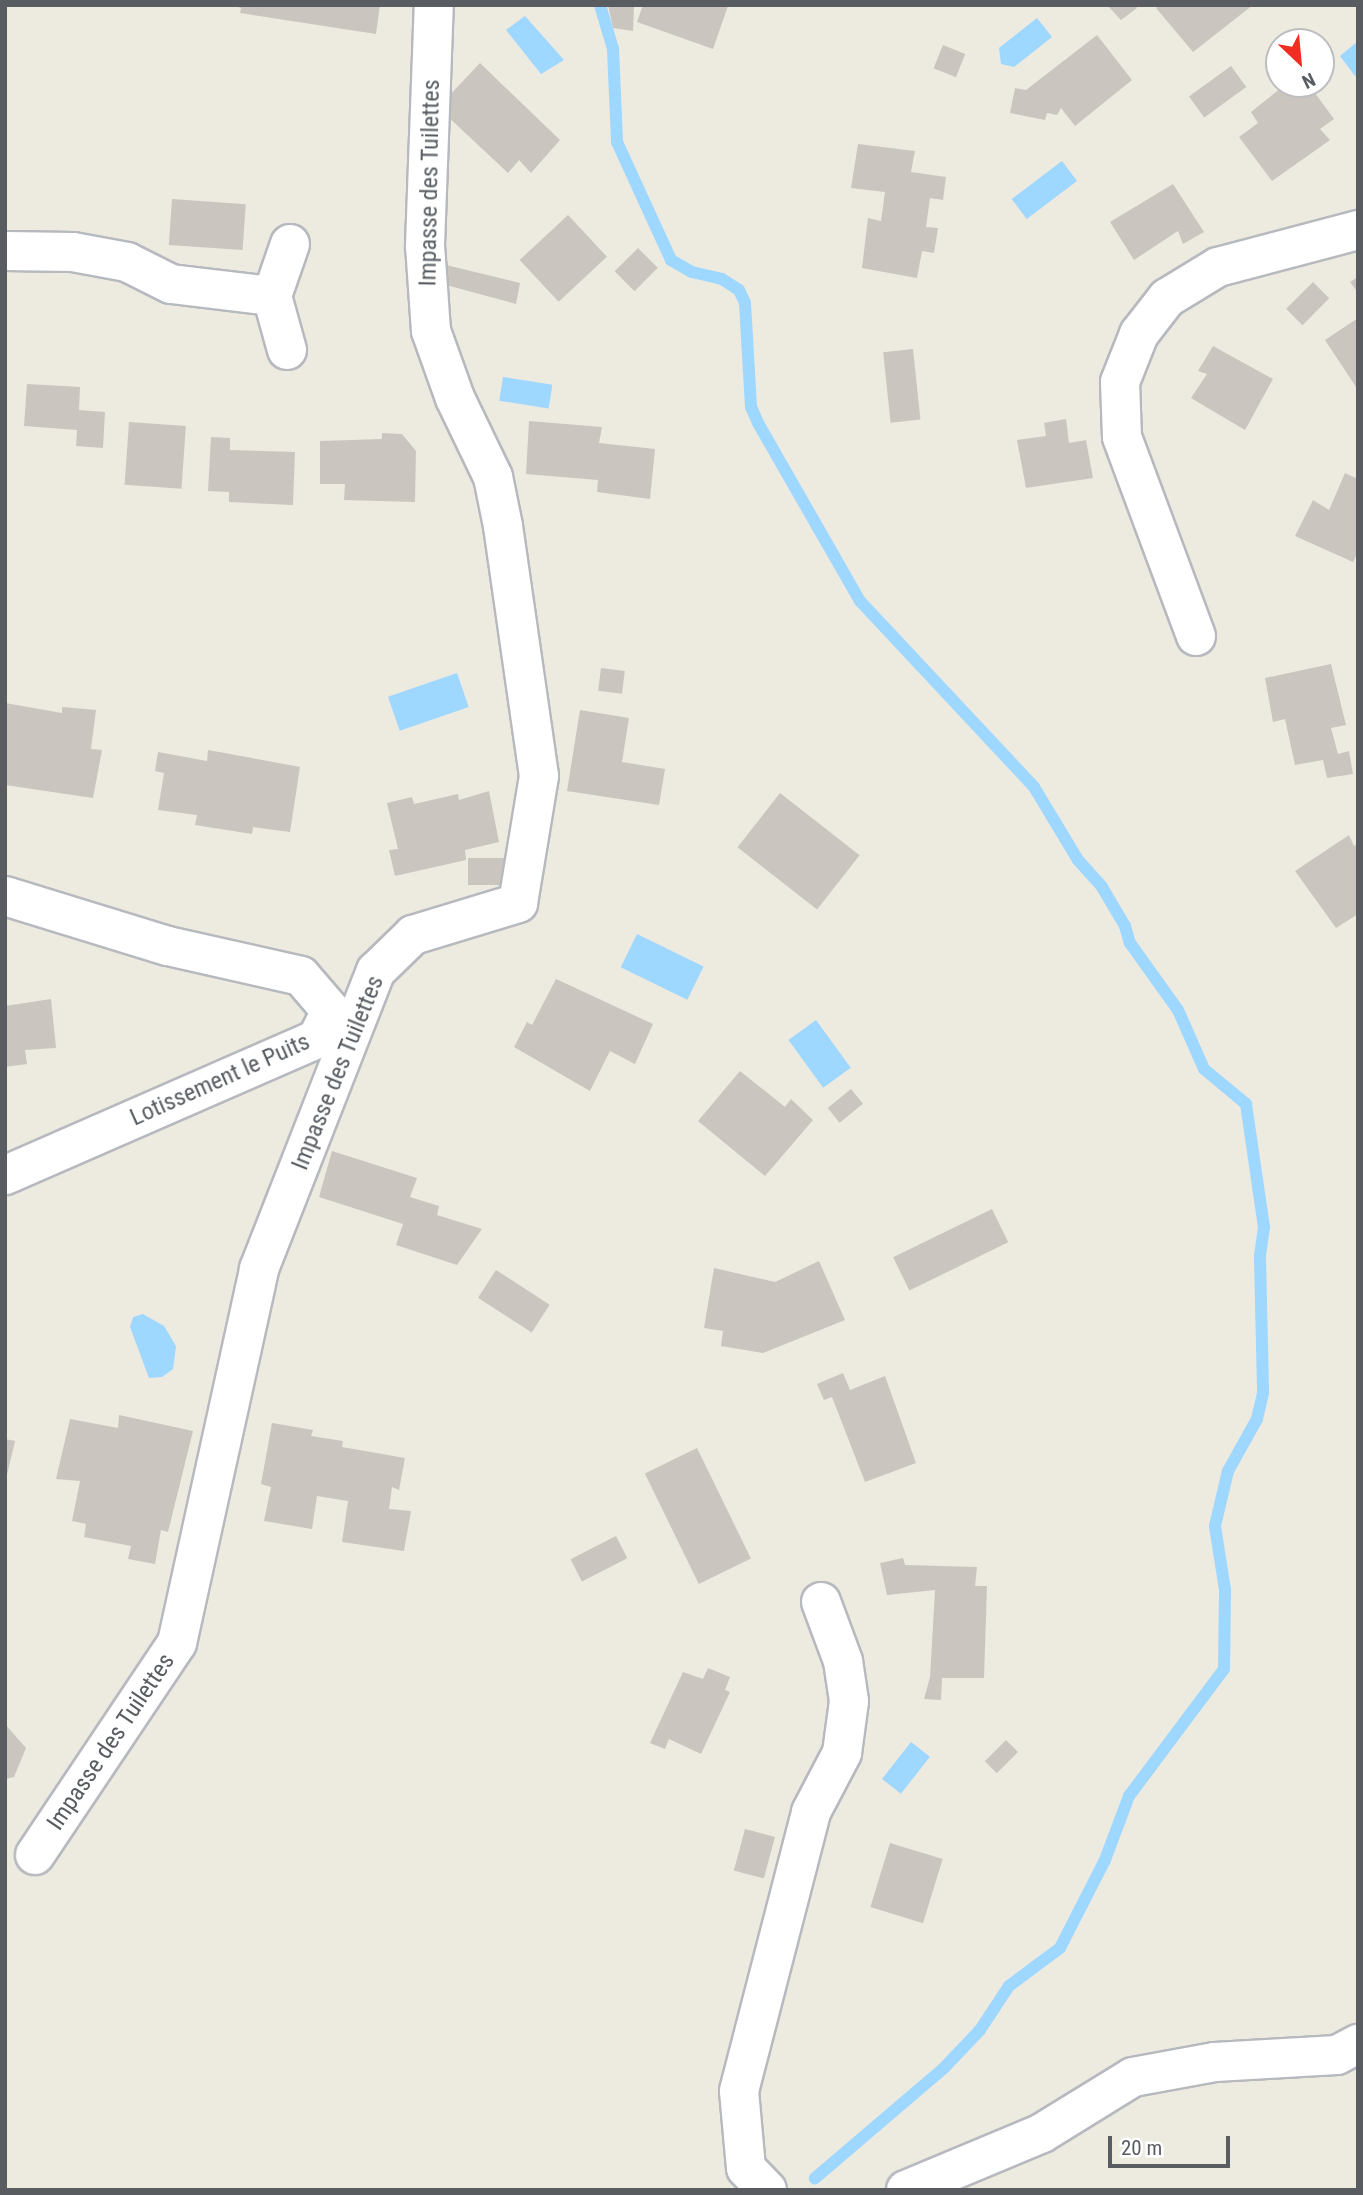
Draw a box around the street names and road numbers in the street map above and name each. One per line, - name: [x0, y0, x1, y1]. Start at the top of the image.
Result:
- street label: Impasse des Tuilettes: [414, 79, 446, 287]
- street label: Impasse des Tuilettes: [286, 972, 390, 1174]
- street label: Lotissement le Puits: [126, 1027, 314, 1133]
- street label: Impasse des Tuilettes: [41, 1648, 181, 1836]

